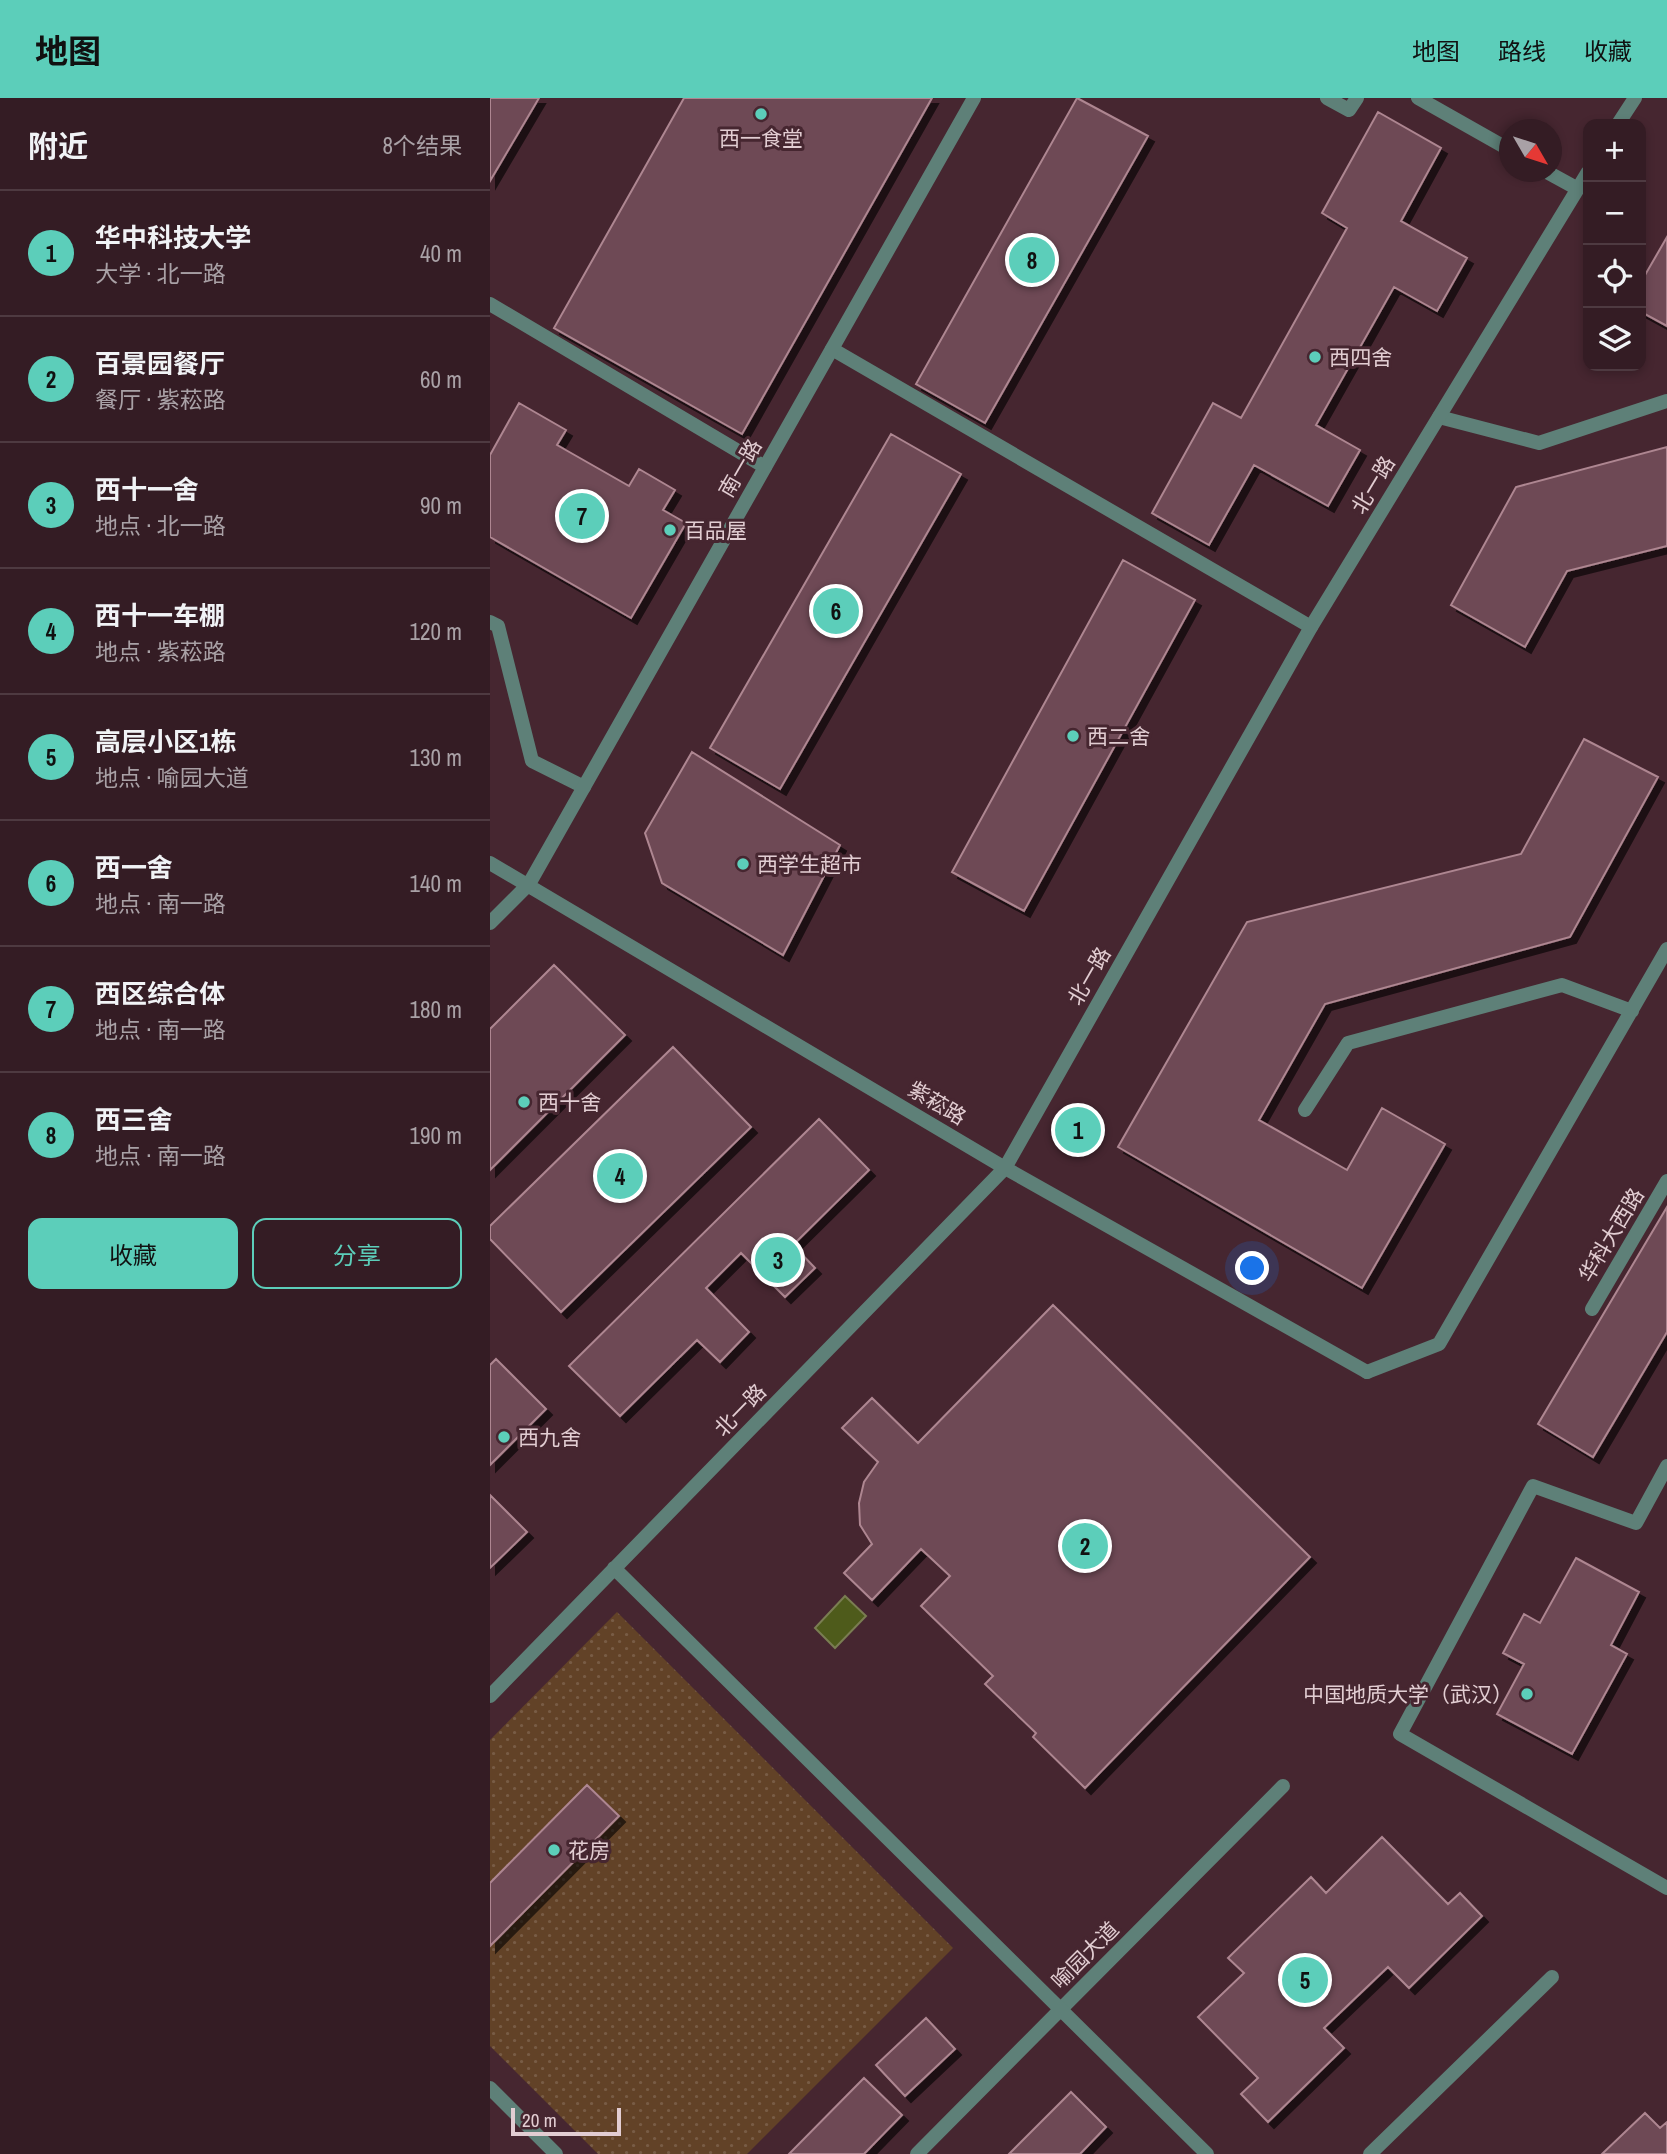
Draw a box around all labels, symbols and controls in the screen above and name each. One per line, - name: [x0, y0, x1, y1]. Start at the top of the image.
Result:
- text: 地图: [35, 29, 101, 73]
- text: 地图: [1412, 35, 1460, 67]
- text: 路线: [1498, 35, 1546, 67]
- text: 收藏: [1584, 35, 1632, 67]
- marker: 西一食堂: [753, 106, 769, 122]
- north arrow: [1499, 119, 1562, 182]
- map controls: [1583, 119, 1646, 371]
- button: +: [1583, 119, 1646, 182]
- place label: 西一食堂: [719, 124, 803, 153]
- text: 附近: [28, 126, 88, 166]
- text: 8个结果: [383, 130, 462, 161]
- button: −: [1583, 182, 1646, 245]
- text: 华中科技大学: [95, 220, 251, 255]
- pin: 8: [1009, 234, 1055, 286]
- text: 1: [46, 238, 56, 269]
- text: 40 m: [420, 238, 462, 269]
- button: locate: [1583, 245, 1646, 308]
- text: 大学 · 北一路: [95, 258, 226, 289]
- button: layers: [1583, 308, 1646, 371]
- place label: 西四舍: [1329, 343, 1392, 372]
- text: 百景园餐厅: [95, 346, 225, 381]
- marker: 西四舍: [1307, 349, 1323, 365]
- text: 2: [46, 364, 56, 395]
- text: 60 m: [420, 364, 462, 395]
- text: 餐厅 · 紫菘路: [95, 384, 226, 415]
- street label: 南一路: [712, 433, 768, 503]
- street label: 北一路: [1344, 451, 1402, 519]
- text: 西十一舍: [95, 472, 199, 507]
- text: 3: [46, 490, 56, 521]
- text: 90 m: [420, 490, 462, 521]
- pin: 7: [559, 490, 605, 542]
- text: 地点 · 北一路: [95, 510, 226, 541]
- place label: 百品屋: [684, 516, 747, 545]
- marker: 百品屋: [662, 522, 678, 538]
- pin: 6: [813, 585, 859, 637]
- text: 西十一车棚: [95, 598, 225, 633]
- text: 4: [46, 616, 56, 647]
- text: 120 m: [410, 616, 462, 647]
- text: 地点 · 紫菘路: [95, 636, 226, 667]
- place label: 西二舍: [1087, 722, 1150, 751]
- text: 高层小区1栋: [95, 724, 237, 759]
- marker: 西二舍: [1065, 728, 1081, 744]
- text: 5: [46, 742, 56, 773]
- text: 130 m: [410, 742, 462, 773]
- text: 地点 · 喻园大道: [95, 762, 249, 793]
- text: 西一舍: [95, 850, 173, 885]
- place label: 西学生超市: [757, 850, 862, 879]
- marker: 西学生超市: [735, 856, 751, 872]
- text: 6: [46, 868, 56, 899]
- text: 140 m: [410, 868, 462, 899]
- text: 地点 · 南一路: [95, 888, 226, 919]
- street label: 北一路: [1061, 941, 1117, 1011]
- text: 西区综合体: [95, 976, 225, 1011]
- text: 7: [46, 994, 56, 1025]
- text: 180 m: [410, 994, 462, 1025]
- text: 地点 · 南一路: [95, 1014, 226, 1045]
- street label: 紫菘路: [903, 1074, 971, 1132]
- place label: 西十舍: [538, 1088, 601, 1117]
- marker: 西十舍: [516, 1094, 532, 1110]
- text: 西三舍: [95, 1102, 173, 1137]
- pin: 1: [1055, 1104, 1101, 1156]
- text: 8: [46, 1120, 56, 1151]
- text: 190 m: [410, 1120, 462, 1151]
- text: 地点 · 南一路: [95, 1140, 226, 1171]
- pin: 4: [597, 1150, 643, 1202]
- street label: 华科大西路: [1572, 1183, 1650, 1287]
- button: 收藏: [28, 1218, 238, 1289]
- button: 分享: [252, 1218, 462, 1289]
- pin: 3: [755, 1234, 801, 1286]
- your location: [1235, 1251, 1269, 1285]
- street label: 北一路: [708, 1377, 772, 1443]
- place label: 西九舍: [518, 1423, 581, 1452]
- marker: 西九舍: [496, 1429, 512, 1445]
- pin: 2: [1062, 1520, 1108, 1572]
- place label: 中国地质大学（武汉）: [1303, 1680, 1513, 1709]
- marker: 中国地质大学（武汉）: [1519, 1686, 1535, 1702]
- place label: 花房: [568, 1836, 610, 1865]
- marker: 花房: [546, 1842, 562, 1858]
- street label: 喻园大道: [1045, 1915, 1125, 1995]
- pin: 5: [1282, 1954, 1328, 2006]
- scale bar: [511, 2105, 621, 2137]
- text: 20 m: [522, 2107, 557, 2133]

